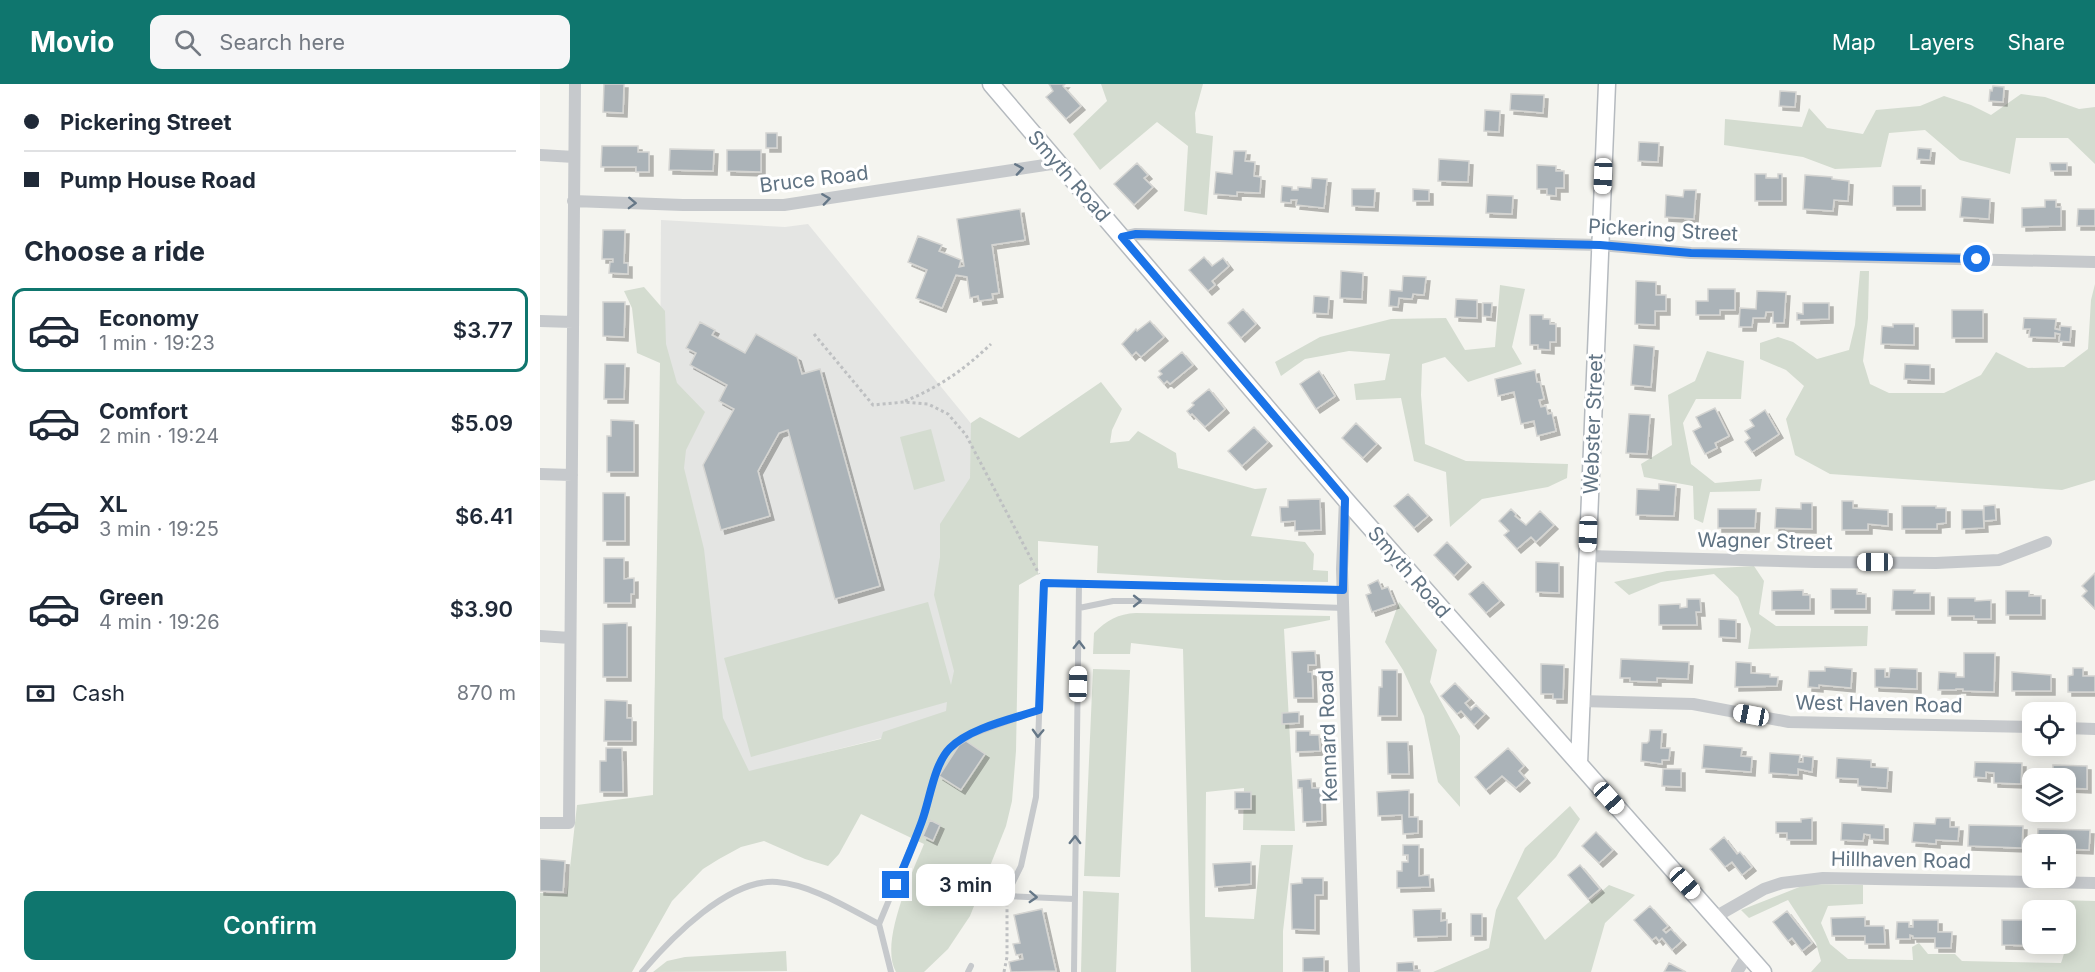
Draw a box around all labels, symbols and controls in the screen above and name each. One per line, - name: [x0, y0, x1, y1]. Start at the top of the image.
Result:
- search box: [150, 15, 570, 69]
- text: Movio: [30, 25, 114, 59]
- icon: search: [171, 26, 204, 59]
- text: Search here: [219, 29, 345, 55]
- text: Map: [1832, 30, 1876, 55]
- text: Layers: [1909, 30, 1975, 55]
- text: Share: [2008, 30, 2065, 55]
- text: Pickering Street: [60, 109, 232, 135]
- street label: Smyth Road: [1023, 125, 1115, 227]
- car: [1593, 158, 1613, 194]
- street label: Bruce Road: [758, 160, 870, 198]
- one-way arrow: [1014, 163, 1023, 175]
- text: Pump House Road: [60, 167, 256, 193]
- one-way arrow: [822, 193, 831, 206]
- one-way arrow: [627, 197, 636, 210]
- street label: Pickering Street: [1587, 214, 1739, 246]
- text: Choose a ride: [24, 235, 205, 268]
- route start: [1963, 245, 1990, 272]
- icon: car: [27, 303, 81, 357]
- text: Economy: [99, 305, 199, 331]
- text: $3.77: [453, 317, 513, 343]
- text: 1 min · 19:23: [99, 331, 215, 355]
- street label: Webster Street: [1579, 353, 1607, 495]
- icon: car: [27, 396, 81, 450]
- text: Comfort: [99, 398, 188, 424]
- text: $5.09: [450, 410, 513, 436]
- text: 2 min · 19:24: [99, 424, 219, 448]
- icon: car: [27, 489, 81, 543]
- text: XL: [99, 491, 128, 517]
- text: $6.41: [455, 503, 513, 529]
- car: [1578, 516, 1598, 552]
- text: 3 min · 19:25: [99, 517, 219, 541]
- street label: Smyth Road: [1363, 521, 1455, 623]
- street label: Wagner Street: [1697, 528, 1833, 554]
- car: [1857, 553, 1893, 571]
- icon: car: [27, 582, 81, 636]
- text: Green: [99, 584, 164, 610]
- one-way arrow: [1133, 595, 1142, 607]
- text: $3.90: [450, 596, 513, 622]
- text: 4 min · 19:26: [99, 610, 220, 634]
- one-way arrow: [1072, 641, 1085, 650]
- car: [1069, 666, 1087, 702]
- street label: Kennard Road: [1314, 669, 1342, 803]
- icon: cash: [24, 677, 57, 710]
- text: Cash: [72, 680, 125, 706]
- text: 870 m: [457, 681, 516, 705]
- street label: West Haven Road: [1795, 691, 1963, 717]
- map controls: [2022, 702, 2076, 954]
- button: locate: [2022, 702, 2076, 756]
- car: [1732, 703, 1770, 727]
- one-way arrow: [1032, 728, 1045, 737]
- button: layers: [2022, 768, 2076, 822]
- car: [1590, 779, 1628, 817]
- button: +: [2022, 834, 2076, 888]
- one-way arrow: [1068, 836, 1081, 845]
- street label: Hillhaven Road: [1831, 847, 1971, 873]
- callout: 3 min: [917, 864, 1016, 906]
- car: [1666, 864, 1704, 902]
- route end: [882, 871, 909, 898]
- text: 3 min: [939, 873, 992, 897]
- one-way arrow: [1029, 890, 1038, 903]
- button: Confirm: [24, 891, 516, 960]
- button: −: [2022, 900, 2076, 954]

